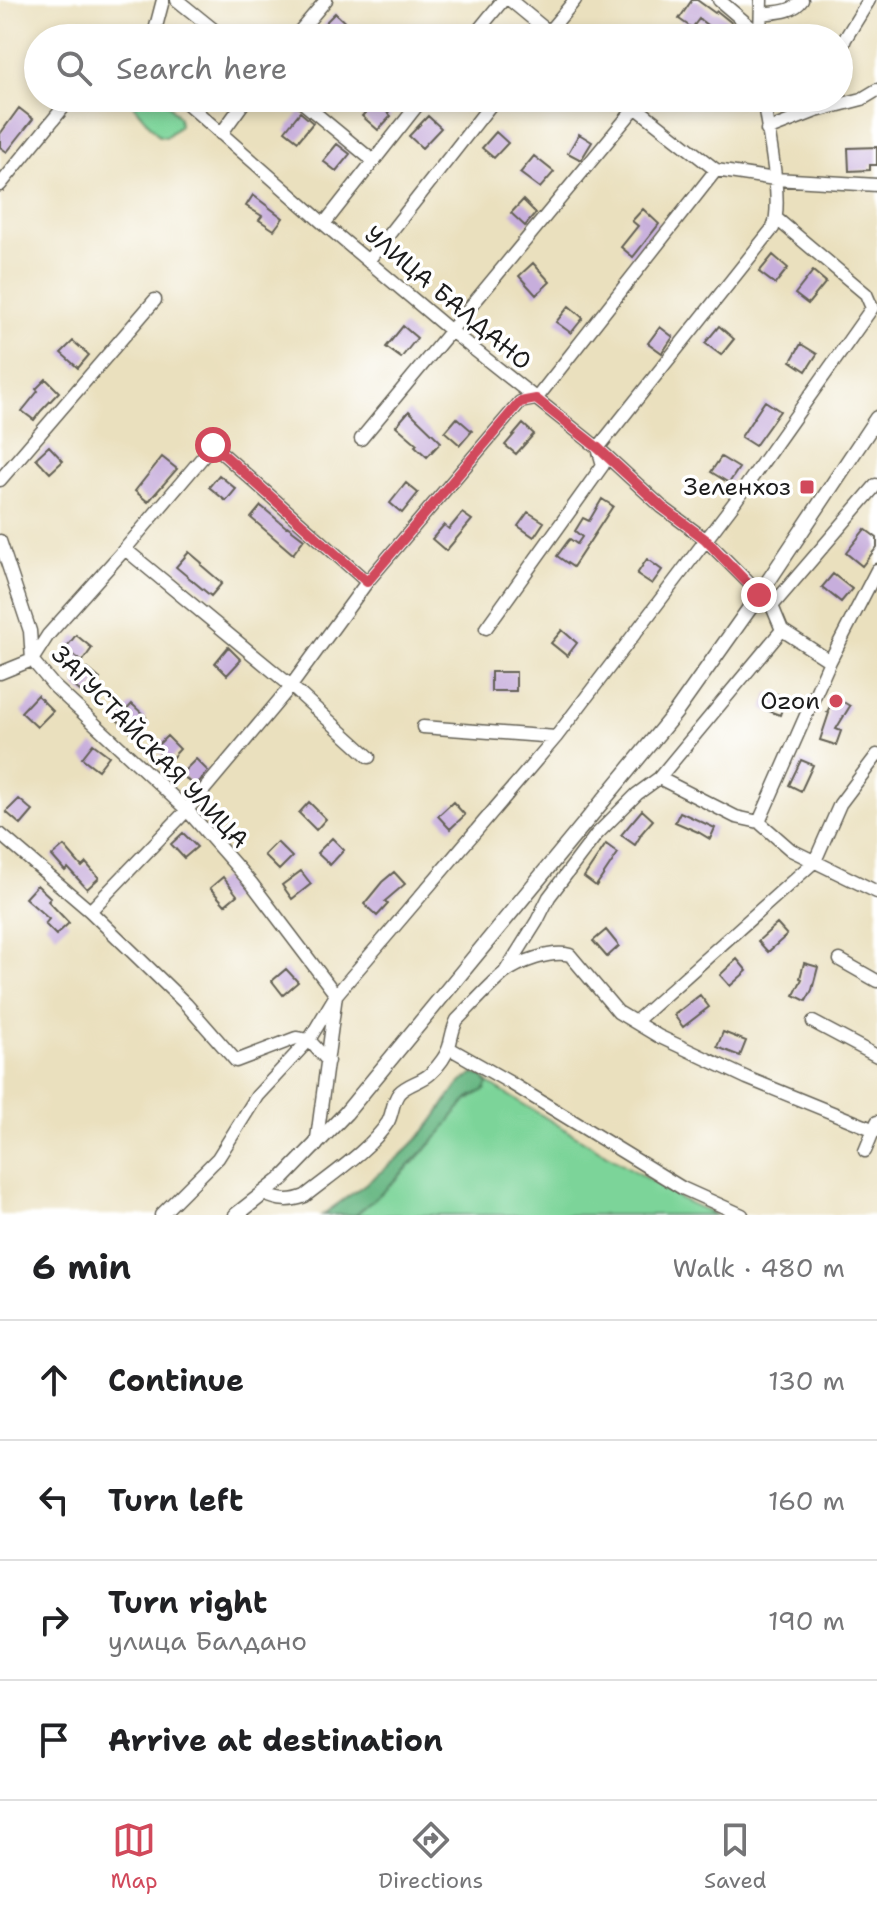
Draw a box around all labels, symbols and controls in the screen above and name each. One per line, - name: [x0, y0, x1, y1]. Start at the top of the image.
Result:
- search box: [24, 24, 853, 112]
- icon: search: [52, 46, 96, 90]
- text: Search here: [116, 48, 287, 89]
- street label: УЛИЦА БАЛДАНО: [358, 219, 538, 377]
- route start: [195, 427, 231, 463]
- place label: Зеленхоз: [684, 471, 791, 503]
- marker: Зеленхоз: [798, 478, 816, 496]
- route end: [741, 577, 777, 613]
- street label: ЗАГУСТАЙСКАЯ УЛИЦА: [44, 639, 256, 855]
- place label: Ozon: [760, 685, 820, 717]
- marker: Ozon: [827, 692, 845, 710]
- text: 6 min: [32, 1244, 131, 1290]
- text: Walk · 480 m: [672, 1250, 845, 1285]
- icon: ahead: [32, 1358, 76, 1402]
- text: Continue: [108, 1360, 244, 1401]
- text: 130 m: [768, 1363, 845, 1398]
- icon: left: [32, 1478, 76, 1522]
- text: Turn left: [108, 1480, 243, 1521]
- text: 160 m: [768, 1483, 845, 1518]
- text: Turn right: [108, 1582, 267, 1623]
- icon: right: [32, 1598, 76, 1642]
- text: 190 m: [768, 1603, 845, 1638]
- text: улица Балдано: [108, 1623, 307, 1658]
- icon: arrive: [32, 1718, 76, 1762]
- text: Arrive at destination: [108, 1720, 443, 1761]
- tab: Map: [110, 1818, 158, 1895]
- tab: Directions: [378, 1818, 483, 1895]
- tab: Saved: [704, 1818, 767, 1895]

